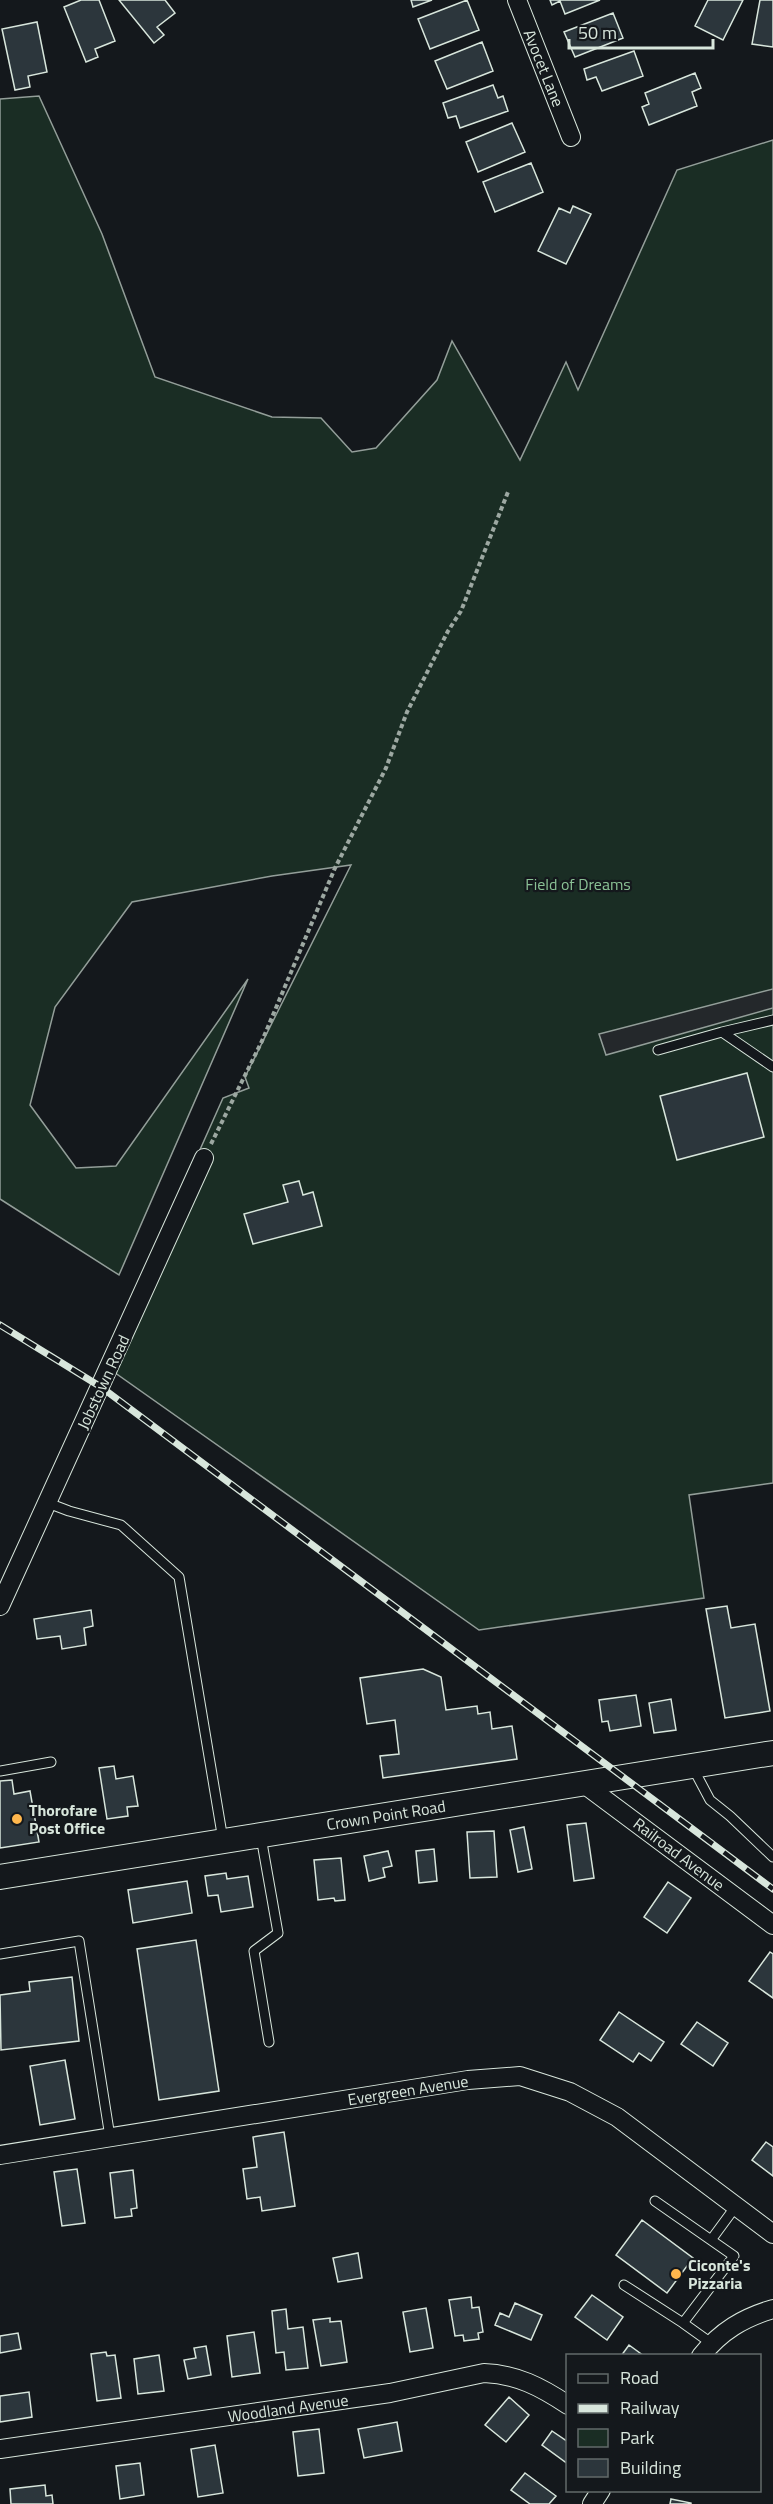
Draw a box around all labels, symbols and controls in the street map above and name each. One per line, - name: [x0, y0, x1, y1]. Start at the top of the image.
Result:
- scale bar: [569, 12, 713, 50]
- text: 50 m: [578, 19, 617, 46]
- street label: Avocet Lane: [518, 26, 570, 110]
- park label: Field of Dreams: [525, 872, 631, 896]
- street label: Jobstown Road: [71, 1331, 135, 1433]
- street label: Crown Point Road: [325, 1794, 447, 1836]
- place label: Thorofare Post Office: [29, 1798, 105, 1840]
- marker: Thorofare Post Office: [10, 1812, 24, 1826]
- street label: Railroad Avenue: [628, 1812, 730, 1896]
- street label: Evergreen Avenue: [346, 2069, 470, 2111]
- place label: Ciconte's Pizzaria: [688, 2253, 750, 2295]
- marker: Ciconte's Pizzaria: [669, 2267, 683, 2281]
- legend: [566, 2354, 761, 2492]
- text: Road: [620, 2364, 659, 2391]
- street label: Woodland Avenue: [226, 2388, 350, 2428]
- text: Railway: [620, 2394, 680, 2421]
- text: Park: [620, 2424, 655, 2451]
- text: Building: [620, 2454, 681, 2481]

